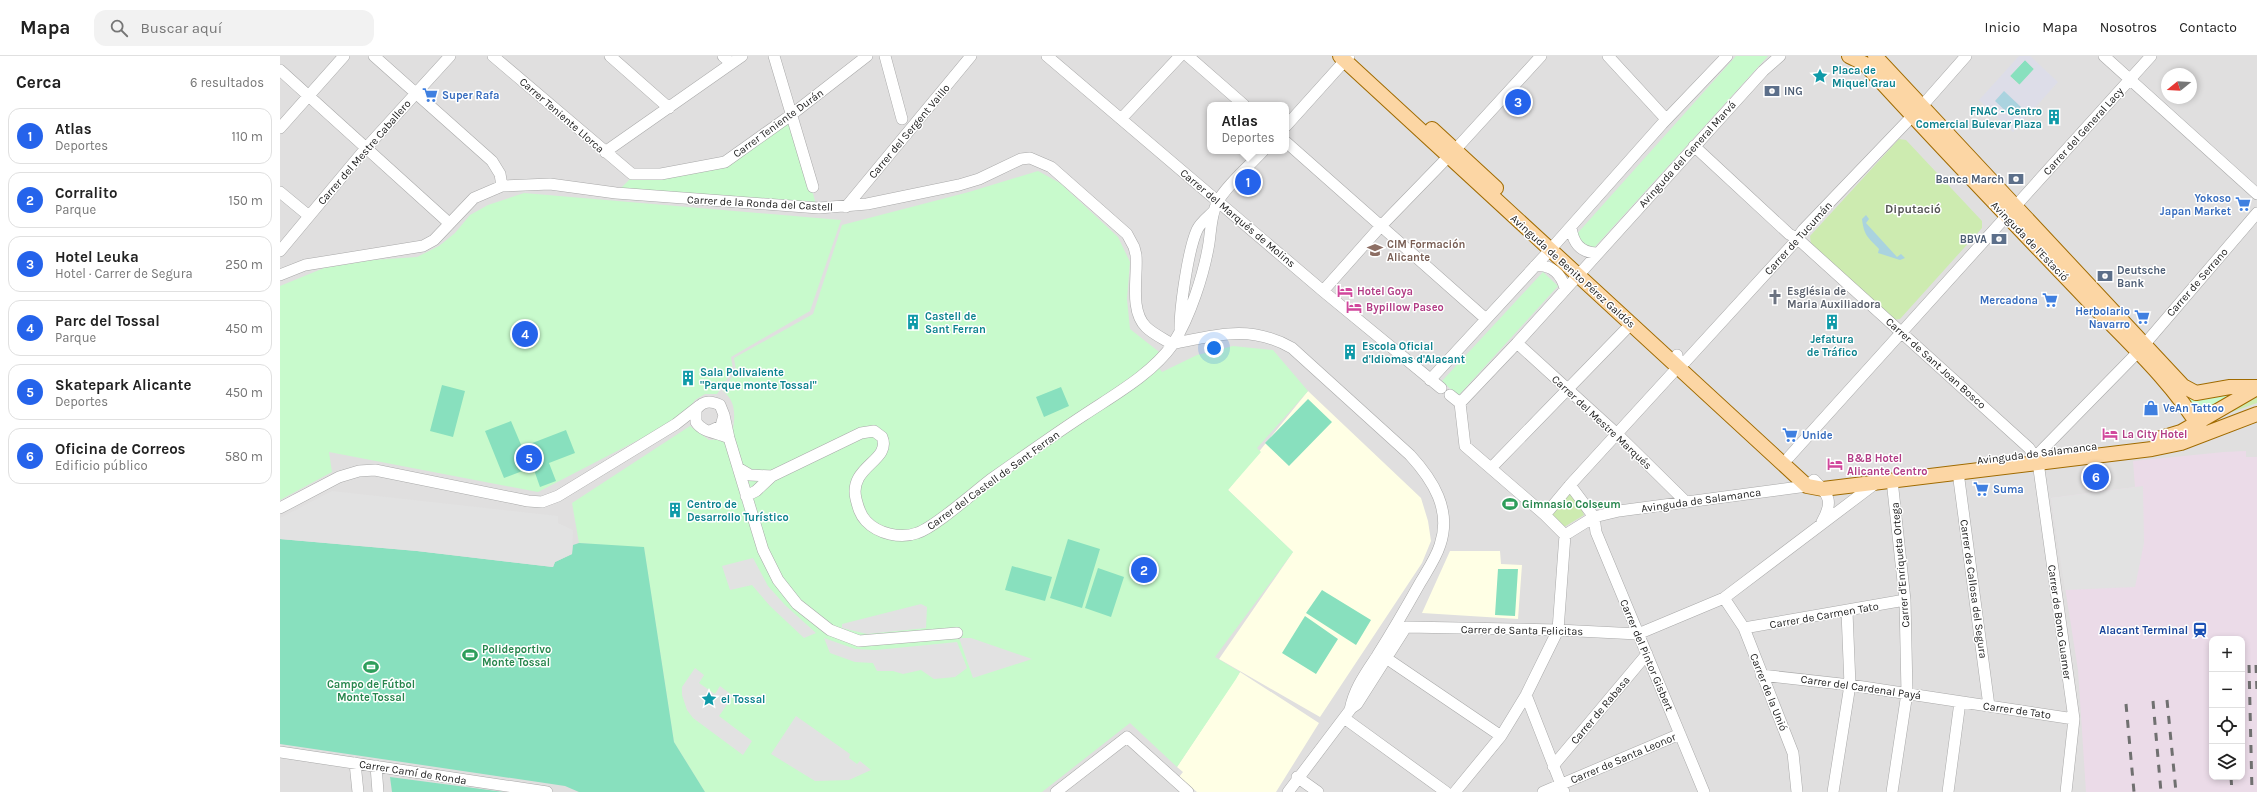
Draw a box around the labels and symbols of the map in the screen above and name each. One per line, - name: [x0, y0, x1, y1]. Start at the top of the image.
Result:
- place label: Placa de Miquel Grau: [1832, 64, 1896, 90]
- place icon: Placa de Miquel Grau: [1811, 67, 1829, 85]
- north arrow: [2161, 68, 2197, 104]
- street label: Carrer Teniente Llorca: [517, 75, 607, 156]
- street label: Carrer del Sergent Vaillo: [866, 81, 953, 181]
- bank icon: ING: [1763, 82, 1781, 100]
- place label: ING: [1784, 85, 1803, 98]
- street label: Carrer del General Lacy: [2041, 85, 2126, 178]
- supermarket icon: Super Rafa: [421, 86, 439, 104]
- street label: Carrer Teniente Durán: [731, 86, 826, 161]
- pin: 3: [1505, 87, 1531, 117]
- place label: Super Rafa: [442, 89, 500, 102]
- street label: Carrer del Mestre Caballero: [315, 97, 414, 208]
- street label: Avinguda del General Marvá: [1636, 98, 1739, 210]
- place label: FNAC - Centro Comercial Bulevar Plaza: [1916, 105, 2042, 131]
- building icon: FNAC - Centro Comercial Bulevar Plaza: [2045, 108, 2063, 126]
- street label: Carrer del Marqués de Molins: [1177, 166, 1298, 270]
- pin: 1: [1235, 167, 1261, 197]
- bank icon: Banca March: [2007, 170, 2025, 188]
- place label: Banca March: [1935, 173, 2004, 186]
- place label: Yokoso Japan Market: [2160, 192, 2232, 218]
- street label: Carrer de la Ronda del Castell: [686, 193, 833, 214]
- supermarket icon: Yokoso Japan Market: [2234, 195, 2252, 213]
- street label: Carrer de Tucumán: [1762, 199, 1835, 278]
- street label: Avinguda de l'Estació: [1988, 199, 2071, 284]
- district label: Diputació: [1885, 202, 1941, 216]
- street label: Avinguda de Benito Pérez Galdós: [1508, 212, 1638, 331]
- bank icon: BBVA: [1990, 230, 2008, 248]
- place label: BBVA: [1960, 233, 1987, 246]
- place label: CIM Formación Alicante: [1387, 238, 1465, 264]
- school or university icon: CIM Formación Alicante: [1366, 241, 1384, 259]
- street label: Carrer de Serrano: [2164, 245, 2231, 319]
- place label: Deutsche Bank: [2117, 264, 2166, 290]
- bank icon: Deutsche Bank: [2096, 267, 2114, 285]
- hotel icon: Hotel Goya: [1336, 282, 1354, 300]
- place label: Hotel Goya: [1357, 285, 1413, 298]
- place label: Església de Maria Auxiliadora: [1787, 285, 1881, 311]
- church icon: Església de Maria Auxiliadora: [1766, 288, 1784, 306]
- supermarket icon: Mercadona: [2041, 291, 2059, 309]
- place label: Mercadona: [1980, 294, 2038, 307]
- hotel icon: Bypillow Paseo: [1345, 298, 1363, 316]
- place label: Bypillow Paseo: [1366, 301, 1444, 314]
- place label: Herbolario Navarro: [2075, 305, 2130, 331]
- supermarket icon: Herbolario Navarro: [2133, 308, 2151, 326]
- place label: Castell de Sant Ferran: [925, 310, 986, 336]
- building icon: Castell de Sant Ferran: [904, 313, 922, 331]
- building icon: Jefatura de Tráfico: [1823, 313, 1841, 331]
- street label: Carrer de Sant Joan Bosco: [1883, 315, 1988, 412]
- pin: 4: [512, 319, 538, 349]
- place label: Jefatura de Tráfico: [1807, 333, 1857, 359]
- your location: [1204, 338, 1224, 358]
- place label: Escola Oficial d'Idiomas d'Alacant: [1362, 340, 1466, 366]
- building icon: Escola Oficial d'Idiomas d'Alacant: [1341, 343, 1359, 361]
- place label: Sala Polivalente "Parque monte Tossal": [700, 366, 817, 392]
- building icon: Sala Polivalente "Parque monte Tossal": [679, 369, 697, 387]
- street label: Carrer del Mestre Marqués: [1549, 373, 1654, 472]
- shop icon: VeAn Tattoo: [2142, 399, 2160, 417]
- place label: VeAn Tattoo: [2163, 402, 2224, 415]
- hotel icon: La City Hotel: [2101, 425, 2119, 443]
- supermarket icon: Unide: [1781, 426, 1799, 444]
- street label: Carrer del Castell de Sant Ferran: [925, 428, 1062, 533]
- place label: La City Hotel: [2122, 428, 2187, 441]
- place label: Unide: [1802, 429, 1833, 442]
- street label: Avinguda de Salamanca: [1976, 440, 2098, 467]
- pin: 5: [516, 443, 542, 473]
- place label: B&B Hotel Alicante Centro: [1847, 452, 1927, 478]
- hotel icon: B&B Hotel Alicante Centro: [1826, 455, 1844, 473]
- pin: 6: [2083, 462, 2109, 492]
- supermarket icon: Suma: [1972, 480, 1990, 498]
- place label: Suma: [1993, 483, 2024, 496]
- street label: Avinguda de Salamanca: [1640, 486, 1762, 515]
- sports icon: Gimnasio Colseum: [1501, 495, 1519, 513]
- place label: Centro de Desarrollo Turístico: [687, 498, 789, 524]
- place label: Gimnasio Colseum: [1522, 498, 1621, 511]
- building icon: Centro de Desarrollo Turístico: [666, 501, 684, 519]
- street label: Carrer d'Enriqueta Ortega: [1889, 502, 1912, 628]
- street label: Carrer de Callosa del Segura: [1957, 519, 1990, 659]
- pin: 2: [1131, 555, 1157, 585]
- street label: Carrer de Bono Guarner: [2045, 564, 2074, 680]
- street label: Carrer del Pintor Gisbert: [1617, 597, 1676, 713]
- street label: Carrer de Carmen Tato: [1769, 599, 1880, 631]
- station icon: Alacant Terminal: [2191, 621, 2209, 639]
- street label: Carrer de Santa Felicitas: [1461, 623, 1583, 638]
- place label: Alacant Terminal: [2099, 624, 2188, 637]
- place label: Polideportivo Monte Tossal: [482, 643, 551, 669]
- sports icon: Polideportivo Monte Tossal: [461, 646, 479, 664]
- street label: Carrer de la Unió: [1747, 651, 1790, 733]
- sports icon: Campo de Fútbol Monte Tossal: [362, 658, 380, 676]
- street label: Carrer del Cardenal Payá: [1800, 673, 1922, 702]
- street label: Carrer de Rabasa: [1568, 674, 1633, 747]
- place label: Campo de Fútbol Monte Tossal: [327, 678, 415, 704]
- place icon: el Tossal: [700, 690, 718, 708]
- place label: el Tossal: [721, 693, 765, 706]
- street label: Carrer de Tato: [1982, 699, 2052, 722]
- street label: Carrer de Santa Leonor: [1568, 730, 1678, 787]
- street label: Carrer Camí de Ronda: [358, 758, 468, 787]

